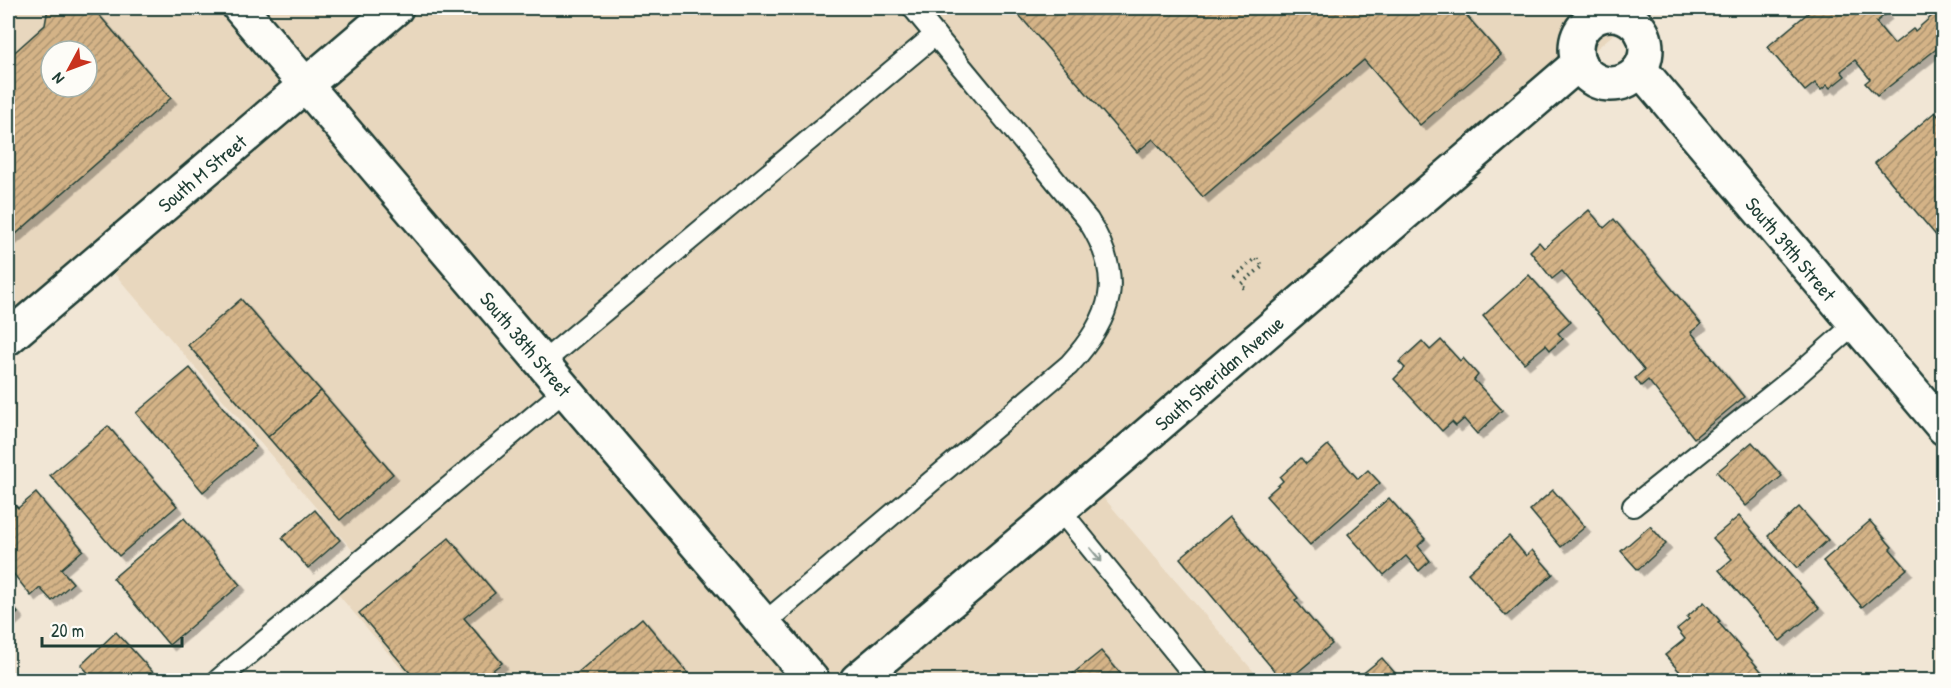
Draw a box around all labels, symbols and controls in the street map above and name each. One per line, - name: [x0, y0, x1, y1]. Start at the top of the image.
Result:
- north arrow: [39, 39, 99, 99]
- text: N: [46, 68, 69, 89]
- street label: South M Street: [152, 127, 253, 218]
- street label: South 39th Street: [1740, 191, 1843, 308]
- street label: South 38th Street: [474, 286, 579, 403]
- street label: South Sheridan Avenue: [1149, 309, 1289, 437]
- one-way arrow: [1090, 547, 1103, 563]
- scale bar: [42, 610, 182, 648]
- text: 20 m: [51, 618, 84, 643]

